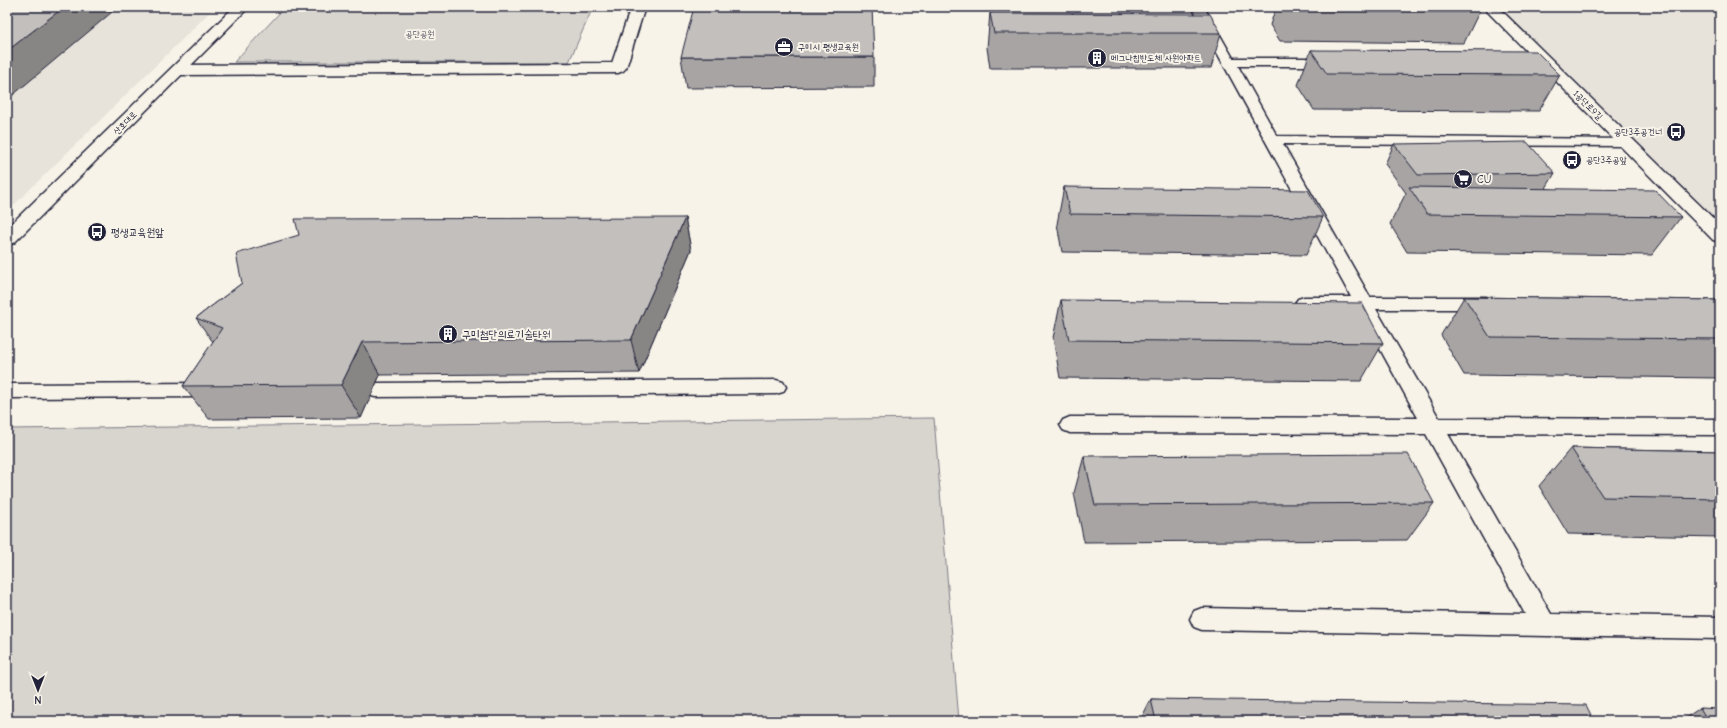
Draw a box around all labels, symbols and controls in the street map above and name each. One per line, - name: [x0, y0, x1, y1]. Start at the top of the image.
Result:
- park label: 공단공원: [406, 29, 434, 39]
- office icon: 구미시 평생교육원: [773, 36, 795, 58]
- place label: 구미시 평생교육원: [798, 42, 859, 52]
- building icon: 메그나칩반도체 사원아파트: [1086, 47, 1108, 69]
- place label: 메그나칩반도체 사원아파트: [1111, 53, 1201, 63]
- street label: 1공단로9길: [1571, 88, 1605, 122]
- street label: 산호대로: [111, 109, 139, 137]
- bus stop icon: 공단3주공건너: [1665, 121, 1687, 143]
- place label: 공단3주공건너: [1614, 127, 1662, 137]
- bus stop icon: 공단3주공앞: [1561, 149, 1583, 171]
- place label: 공단3주공앞: [1586, 155, 1628, 165]
- supermarket icon: CU: [1452, 168, 1474, 190]
- place label: CU: [1477, 173, 1491, 186]
- bus stop icon: 평생교육원앞: [86, 221, 108, 243]
- place label: 평생교육원앞: [111, 226, 164, 239]
- building icon: 구미첨단의료기술타워: [437, 323, 459, 345]
- place label: 구미첨단의료기술타워: [462, 328, 551, 341]
- north arrow: [18, 670, 58, 710]
- text: N: [34, 693, 42, 706]

